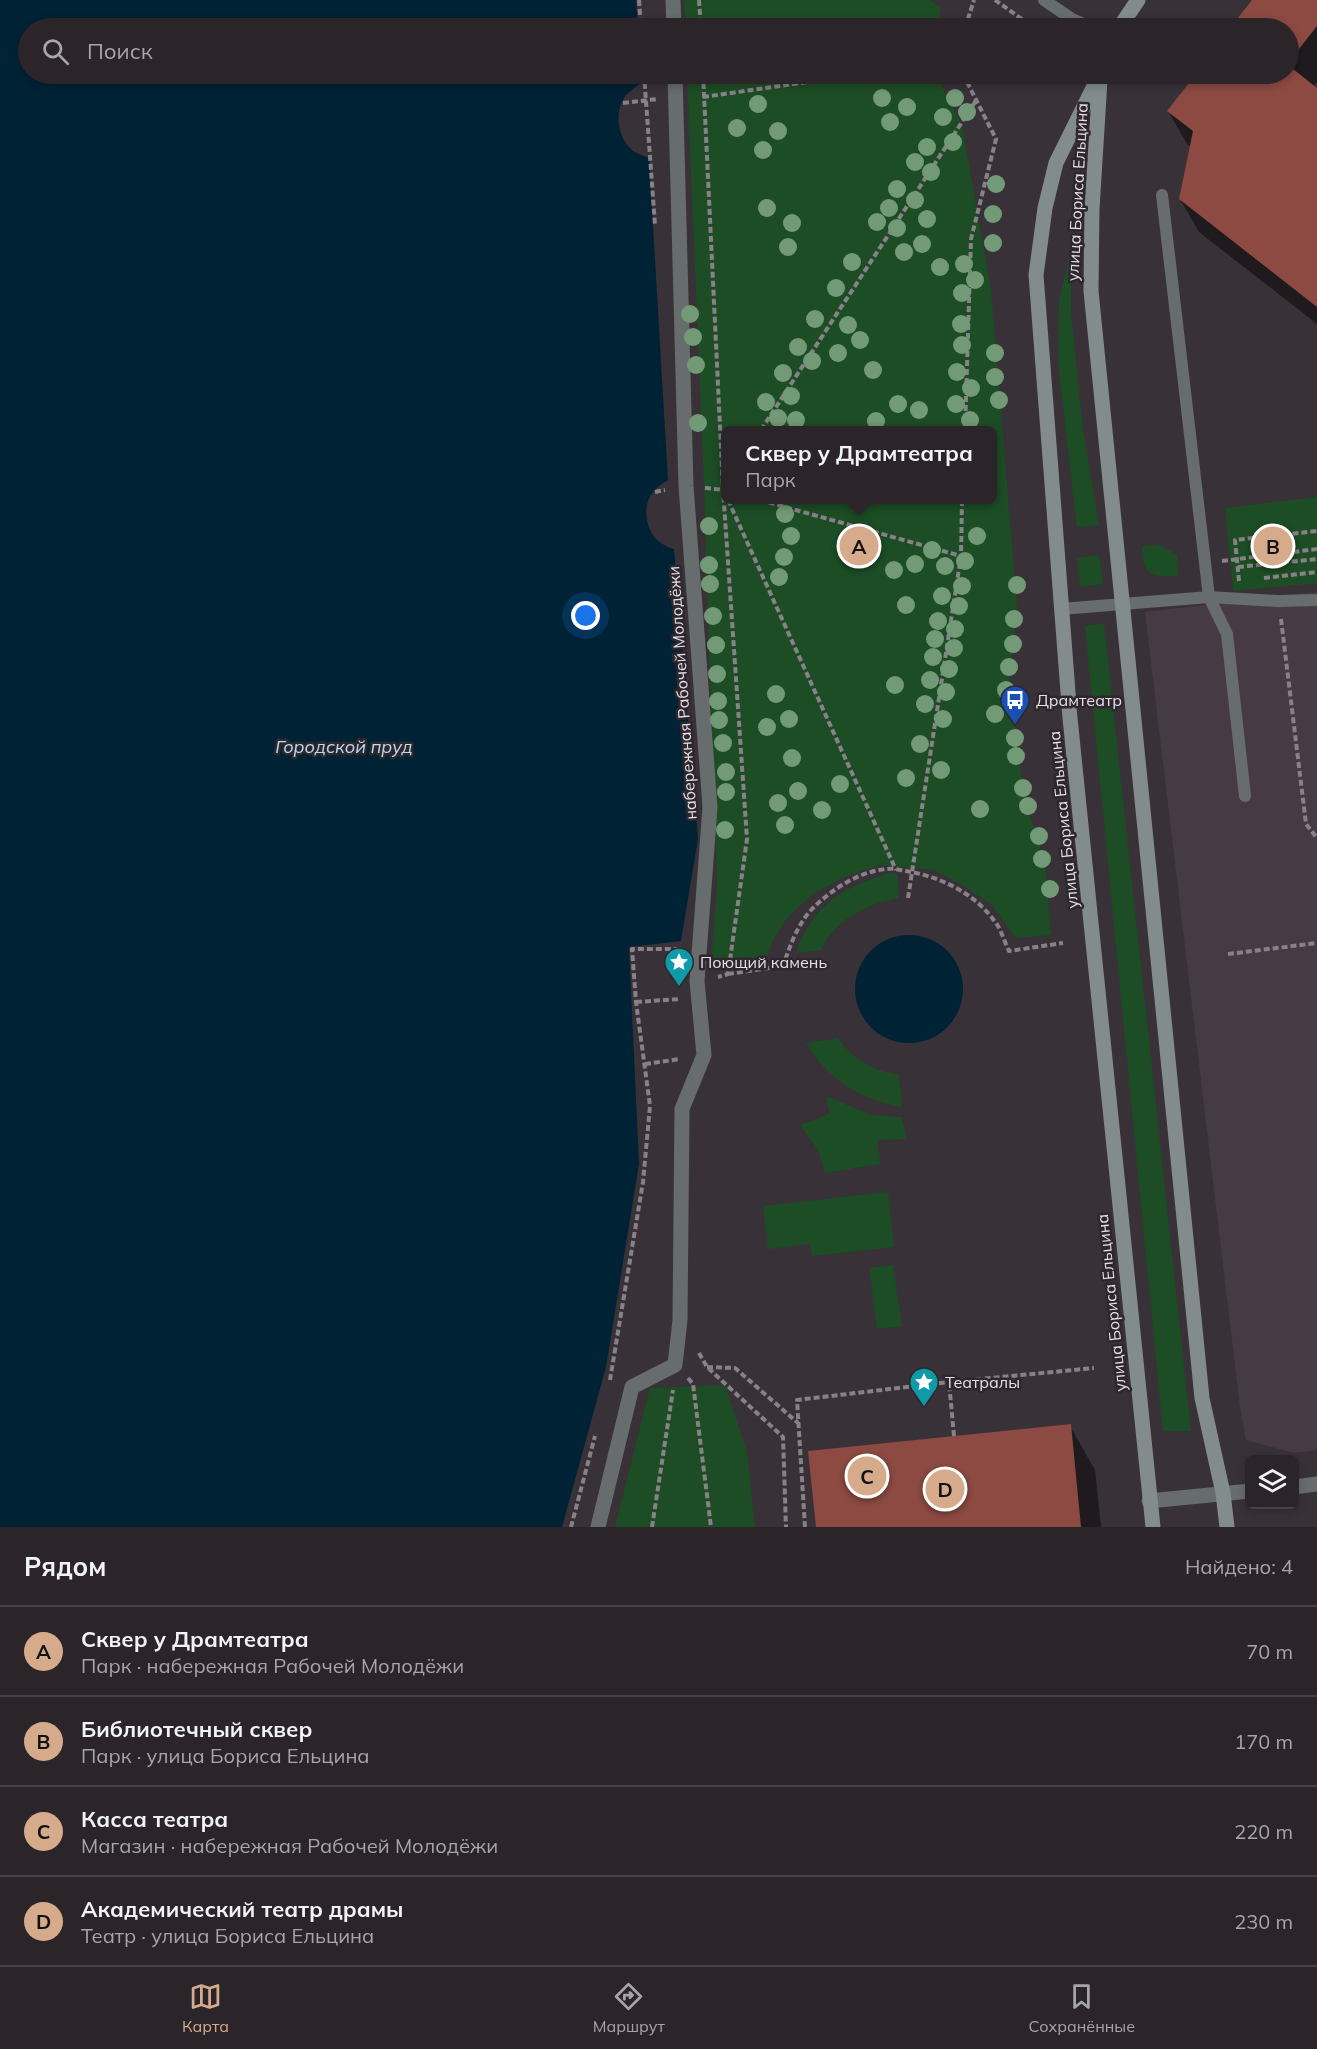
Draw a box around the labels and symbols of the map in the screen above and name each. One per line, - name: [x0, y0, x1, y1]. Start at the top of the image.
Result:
- street label: улица Бориса Ельцина: [1062, 102, 1092, 282]
- pin: A: [840, 524, 878, 568]
- pin: B: [1254, 524, 1292, 568]
- street label: набережная Рабочей Молодёжи: [663, 566, 701, 820]
- your location: [571, 601, 600, 630]
- bus stop icon: Драмтеатр: [999, 684, 1031, 726]
- place label: Драмтеатр: [1036, 690, 1122, 710]
- street label: улица Бориса Ельцина: [1044, 730, 1082, 910]
- water label: Городской пруд: [275, 735, 413, 758]
- place icon: Поющий камень: [663, 946, 695, 988]
- place label: Поющий камень: [700, 952, 827, 972]
- street label: улица Бориса Ельцина: [1092, 1213, 1130, 1393]
- place icon: Театралы: [908, 1366, 940, 1408]
- place label: Театралы: [945, 1372, 1020, 1392]
- pin: C: [848, 1454, 886, 1498]
- pin: D: [926, 1466, 964, 1512]

